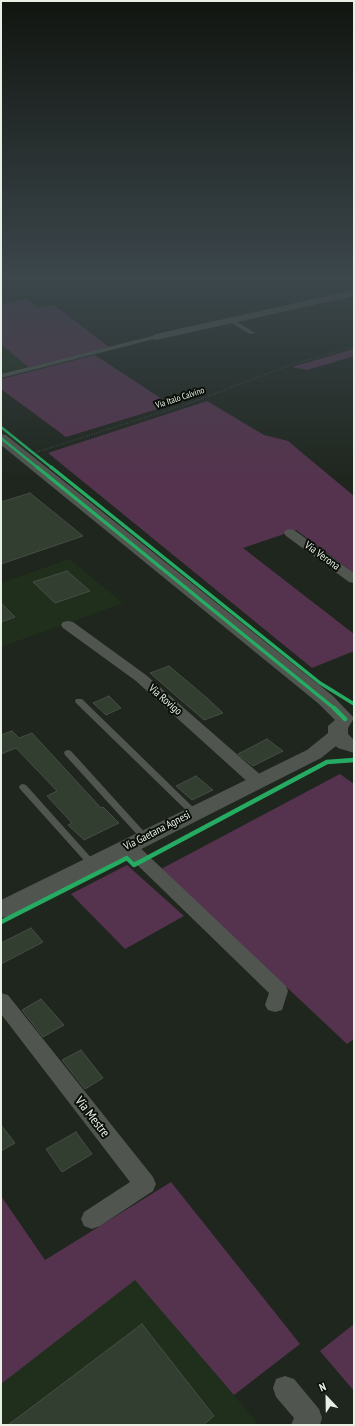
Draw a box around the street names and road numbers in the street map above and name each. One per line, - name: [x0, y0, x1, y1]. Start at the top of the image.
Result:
- street label: Via Italo Calvino: [154, 385, 206, 411]
- street label: Via Verona: [302, 539, 342, 573]
- street label: Via Rovigo: [146, 682, 184, 718]
- street label: Via Gaetana Agnesi: [122, 809, 192, 853]
- street label: Via Mestre: [71, 1094, 113, 1140]

